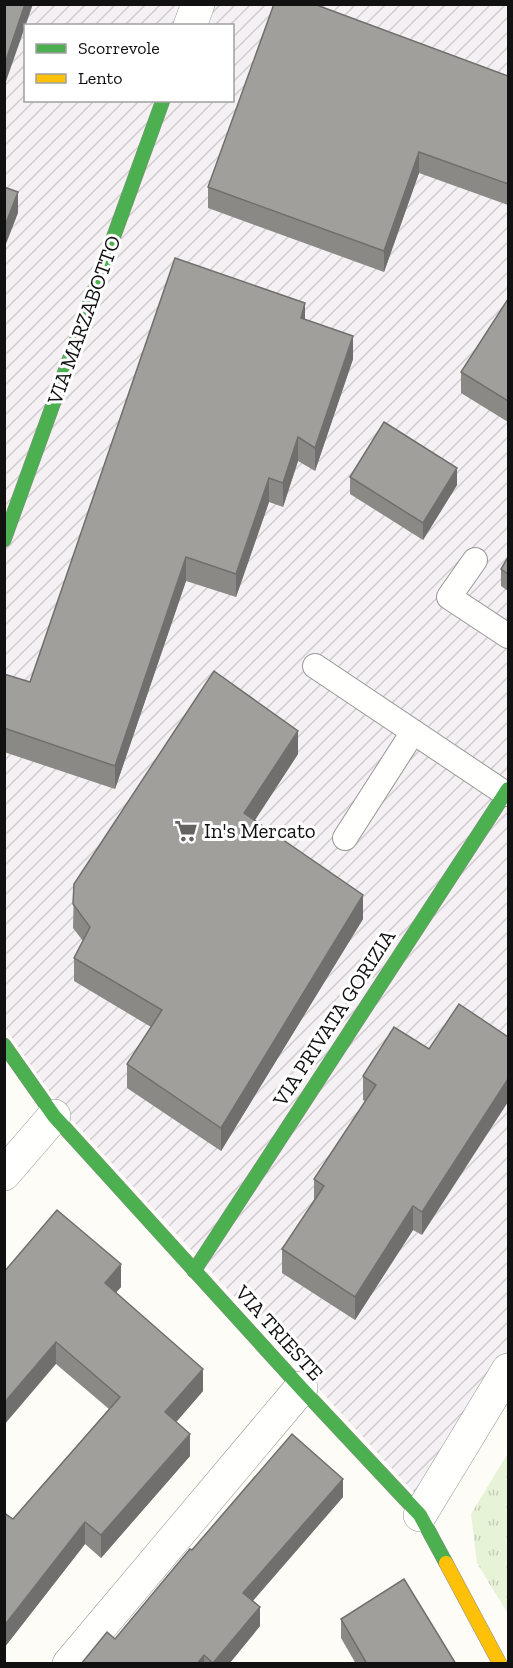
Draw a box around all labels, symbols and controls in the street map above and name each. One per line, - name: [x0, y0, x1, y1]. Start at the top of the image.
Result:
- legend: [24, 24, 234, 102]
- text: Scorrevole: [78, 37, 160, 59]
- text: Lento: [78, 67, 123, 89]
- street label: VIA MARZABOTTO: [41, 232, 126, 409]
- supermarket icon: In's Mercato: [173, 818, 199, 844]
- place label: In's Mercato: [204, 818, 316, 843]
- street label: VIA PRIVATA GORIZIA: [267, 924, 400, 1112]
- street label: VIA TRIESTE: [229, 1279, 329, 1385]

